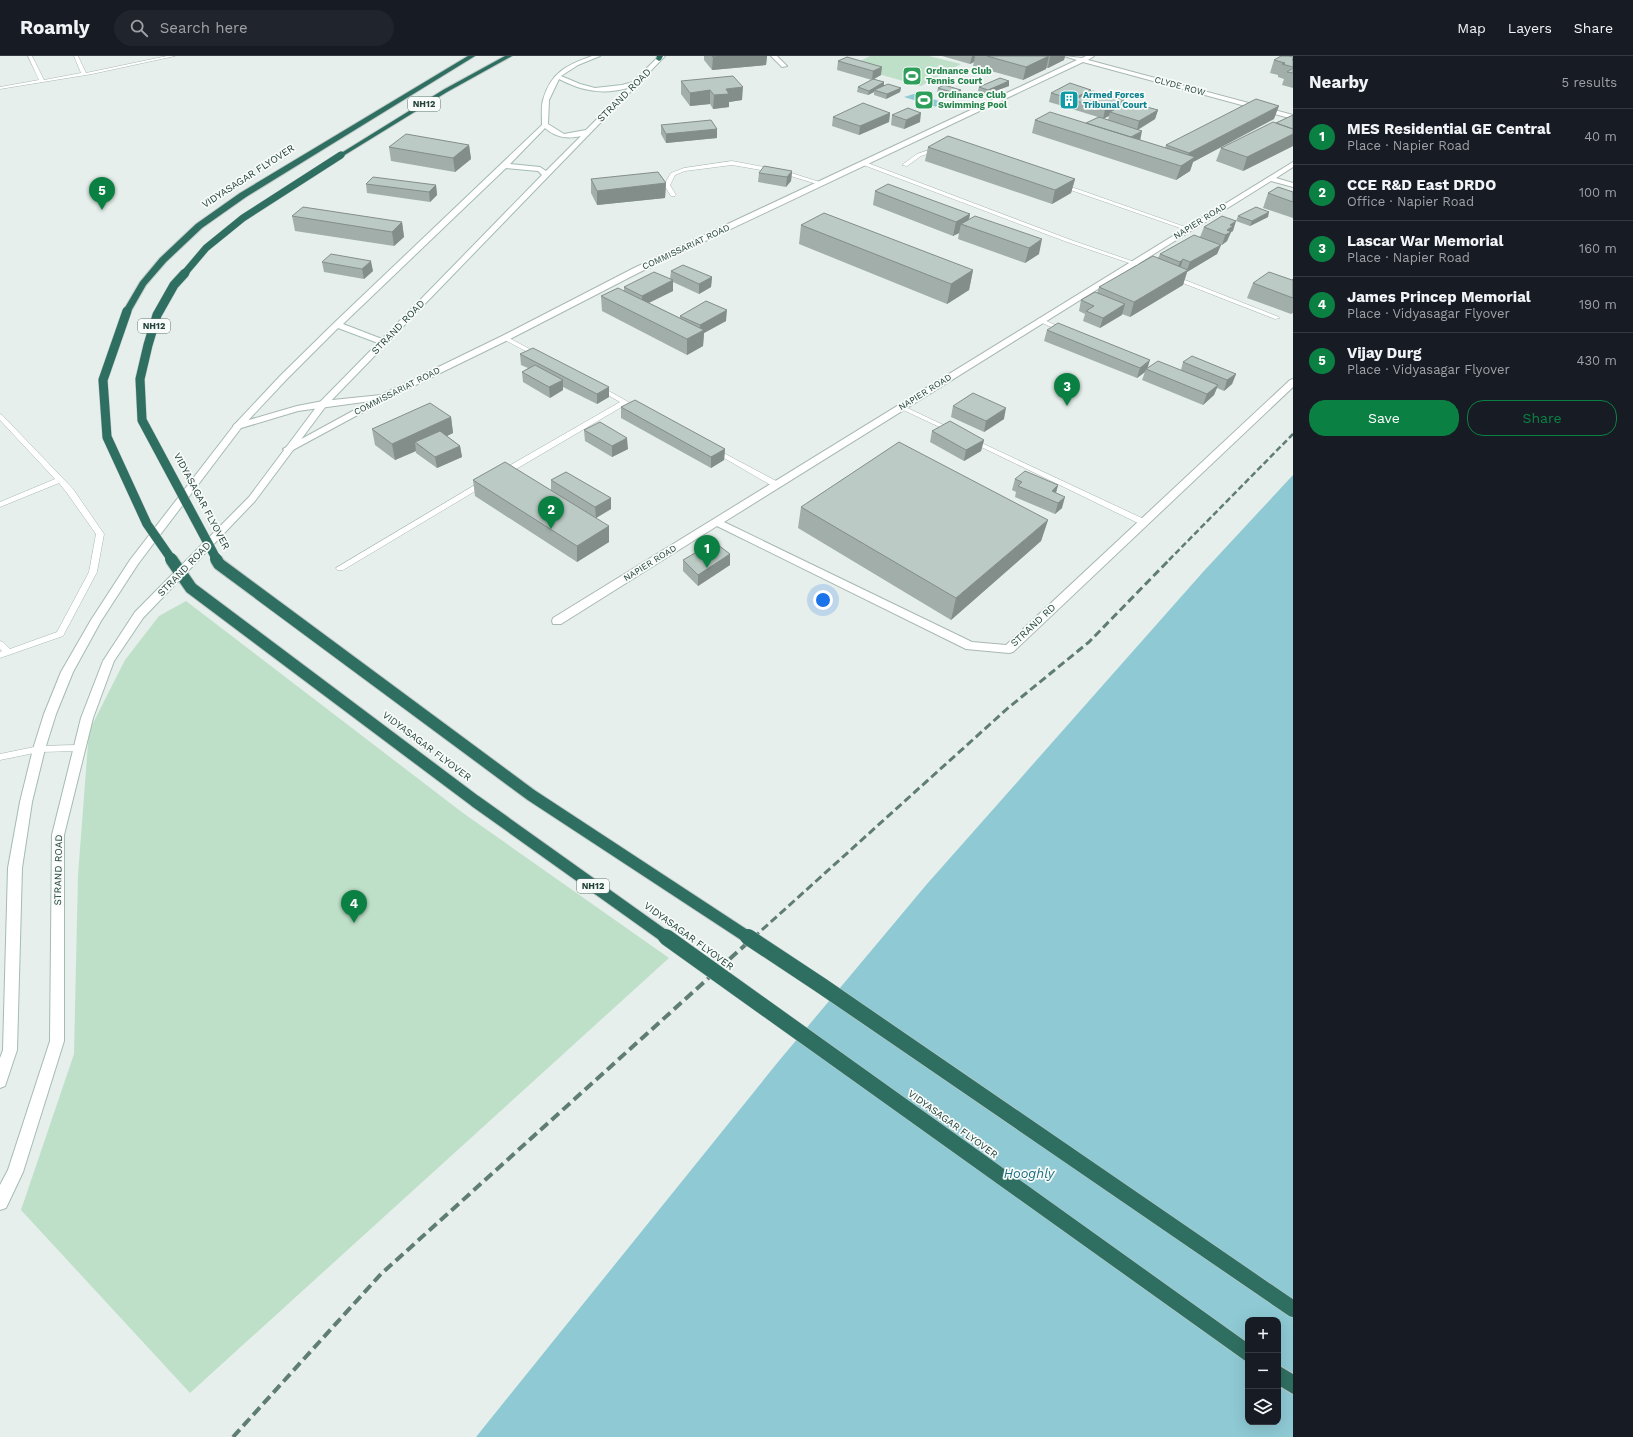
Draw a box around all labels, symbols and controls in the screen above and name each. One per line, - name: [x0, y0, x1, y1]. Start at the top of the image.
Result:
- search box: [114, 10, 394, 46]
- text: Roamly: [20, 16, 90, 39]
- icon: search: [128, 17, 150, 39]
- text: Search here: [160, 19, 248, 37]
- text: Map: [1457, 20, 1486, 36]
- text: Layers: [1508, 20, 1552, 36]
- text: Share: [1574, 20, 1613, 36]
- sports icon: Ordnance Club Tennis Court: [901, 65, 923, 87]
- street label: STRAND ROAD: [595, 66, 653, 124]
- place label: Ordnance Club Tennis Court: [926, 66, 992, 86]
- text: Nearby: [1309, 72, 1368, 92]
- street label: CLYDE ROW: [1154, 74, 1207, 98]
- text: 5 results: [1562, 75, 1617, 90]
- sports icon: Ordinance Club Swimming Pool: [913, 89, 935, 111]
- building icon: Armed Forces Tribunal Court: [1058, 89, 1080, 111]
- place label: Ordinance Club Swimming Pool: [938, 90, 1007, 110]
- place label: Armed Forces Tribunal Court: [1083, 90, 1147, 110]
- road number: NH12: [408, 97, 440, 111]
- text: MES Residential GE Central: [1347, 120, 1551, 138]
- text: 1: [1319, 129, 1325, 144]
- text: 40 m: [1584, 129, 1617, 144]
- text: Place · Napier Road: [1347, 138, 1470, 153]
- street label: VIDYASAGAR FLYOVER: [200, 142, 297, 210]
- text: CCE R&D East DRDO: [1347, 176, 1496, 194]
- pin: 5: [89, 177, 115, 210]
- text: 2: [1318, 185, 1326, 200]
- text: 100 m: [1579, 185, 1617, 200]
- text: Office · Napier Road: [1347, 194, 1474, 209]
- street label: NAPIER ROAD: [1172, 201, 1228, 241]
- street label: COMMISSARIAT ROAD: [641, 222, 731, 272]
- text: Lascar War Memorial: [1347, 232, 1503, 250]
- text: 3: [1318, 241, 1326, 256]
- text: 160 m: [1579, 241, 1617, 256]
- text: Place · Napier Road: [1347, 250, 1470, 265]
- text: James Princep Memorial: [1347, 288, 1531, 306]
- text: 4: [1318, 297, 1326, 312]
- text: 190 m: [1579, 297, 1617, 312]
- street label: STRAND ROAD: [369, 298, 427, 356]
- text: Place · Vidyasagar Flyover: [1347, 306, 1510, 321]
- road number: NH12: [138, 319, 170, 333]
- text: Vijay Durg: [1347, 344, 1421, 362]
- text: 5: [1318, 353, 1326, 368]
- text: 430 m: [1577, 353, 1617, 368]
- text: Place · Vidyasagar Flyover: [1347, 362, 1510, 377]
- street label: COMMISSARIAT ROAD: [352, 365, 442, 417]
- street label: NAPIER ROAD: [897, 372, 953, 412]
- pin: 3: [1054, 373, 1080, 406]
- button: Save: [1309, 400, 1459, 436]
- button: Share: [1467, 400, 1617, 436]
- street label: VIDYASAGAR FLYOVER: [172, 451, 232, 552]
- pin: 2: [538, 496, 564, 529]
- pin: 1: [694, 535, 720, 568]
- street label: STRAND ROAD: [155, 540, 213, 598]
- street label: NAPIER ROAD: [622, 543, 678, 583]
- your location: [813, 590, 833, 610]
- street label: STRAND RD: [1008, 601, 1058, 649]
- street label: VIDYASAGAR FLYOVER: [381, 709, 474, 783]
- street label: STRAND ROAD: [52, 834, 64, 906]
- road number: NH12: [577, 879, 609, 893]
- pin: 4: [341, 890, 367, 923]
- street label: VIDYASAGAR FLYOVER: [642, 900, 736, 972]
- street label: VIDYASAGAR FLYOVER: [906, 1088, 1000, 1160]
- water label: Hooghly: [1004, 1166, 1056, 1181]
- map controls: [1245, 1317, 1281, 1425]
- button: +: [1245, 1317, 1281, 1353]
- button: −: [1245, 1353, 1281, 1389]
- button: layers: [1245, 1389, 1281, 1425]

